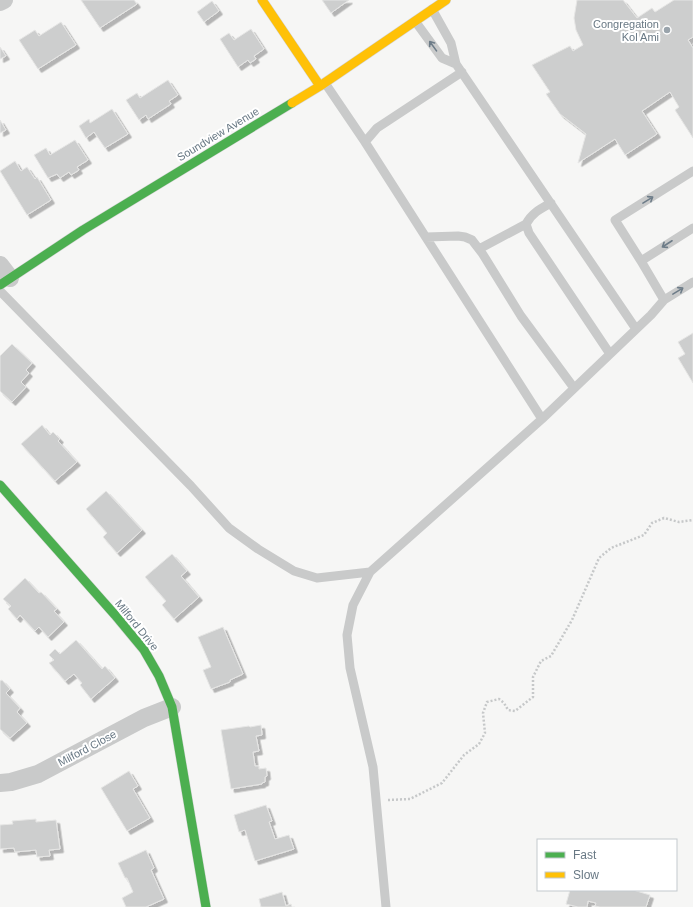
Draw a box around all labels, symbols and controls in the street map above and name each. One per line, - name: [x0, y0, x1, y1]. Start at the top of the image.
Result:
- place label: Congregation Kol Ami: [593, 18, 659, 43]
- marker: Congregation Kol Ami: [662, 25, 672, 35]
- one-way arrow: [429, 41, 437, 52]
- street label: Soundview Avenue: [175, 105, 261, 163]
- one-way arrow: [642, 195, 654, 203]
- one-way arrow: [661, 241, 673, 249]
- one-way arrow: [672, 286, 684, 294]
- street label: Milford Drive: [113, 597, 161, 653]
- street label: Milford Close: [56, 728, 118, 768]
- legend: [537, 839, 677, 891]
- text: Fast: [573, 848, 597, 862]
- text: Slow: [573, 868, 599, 882]

